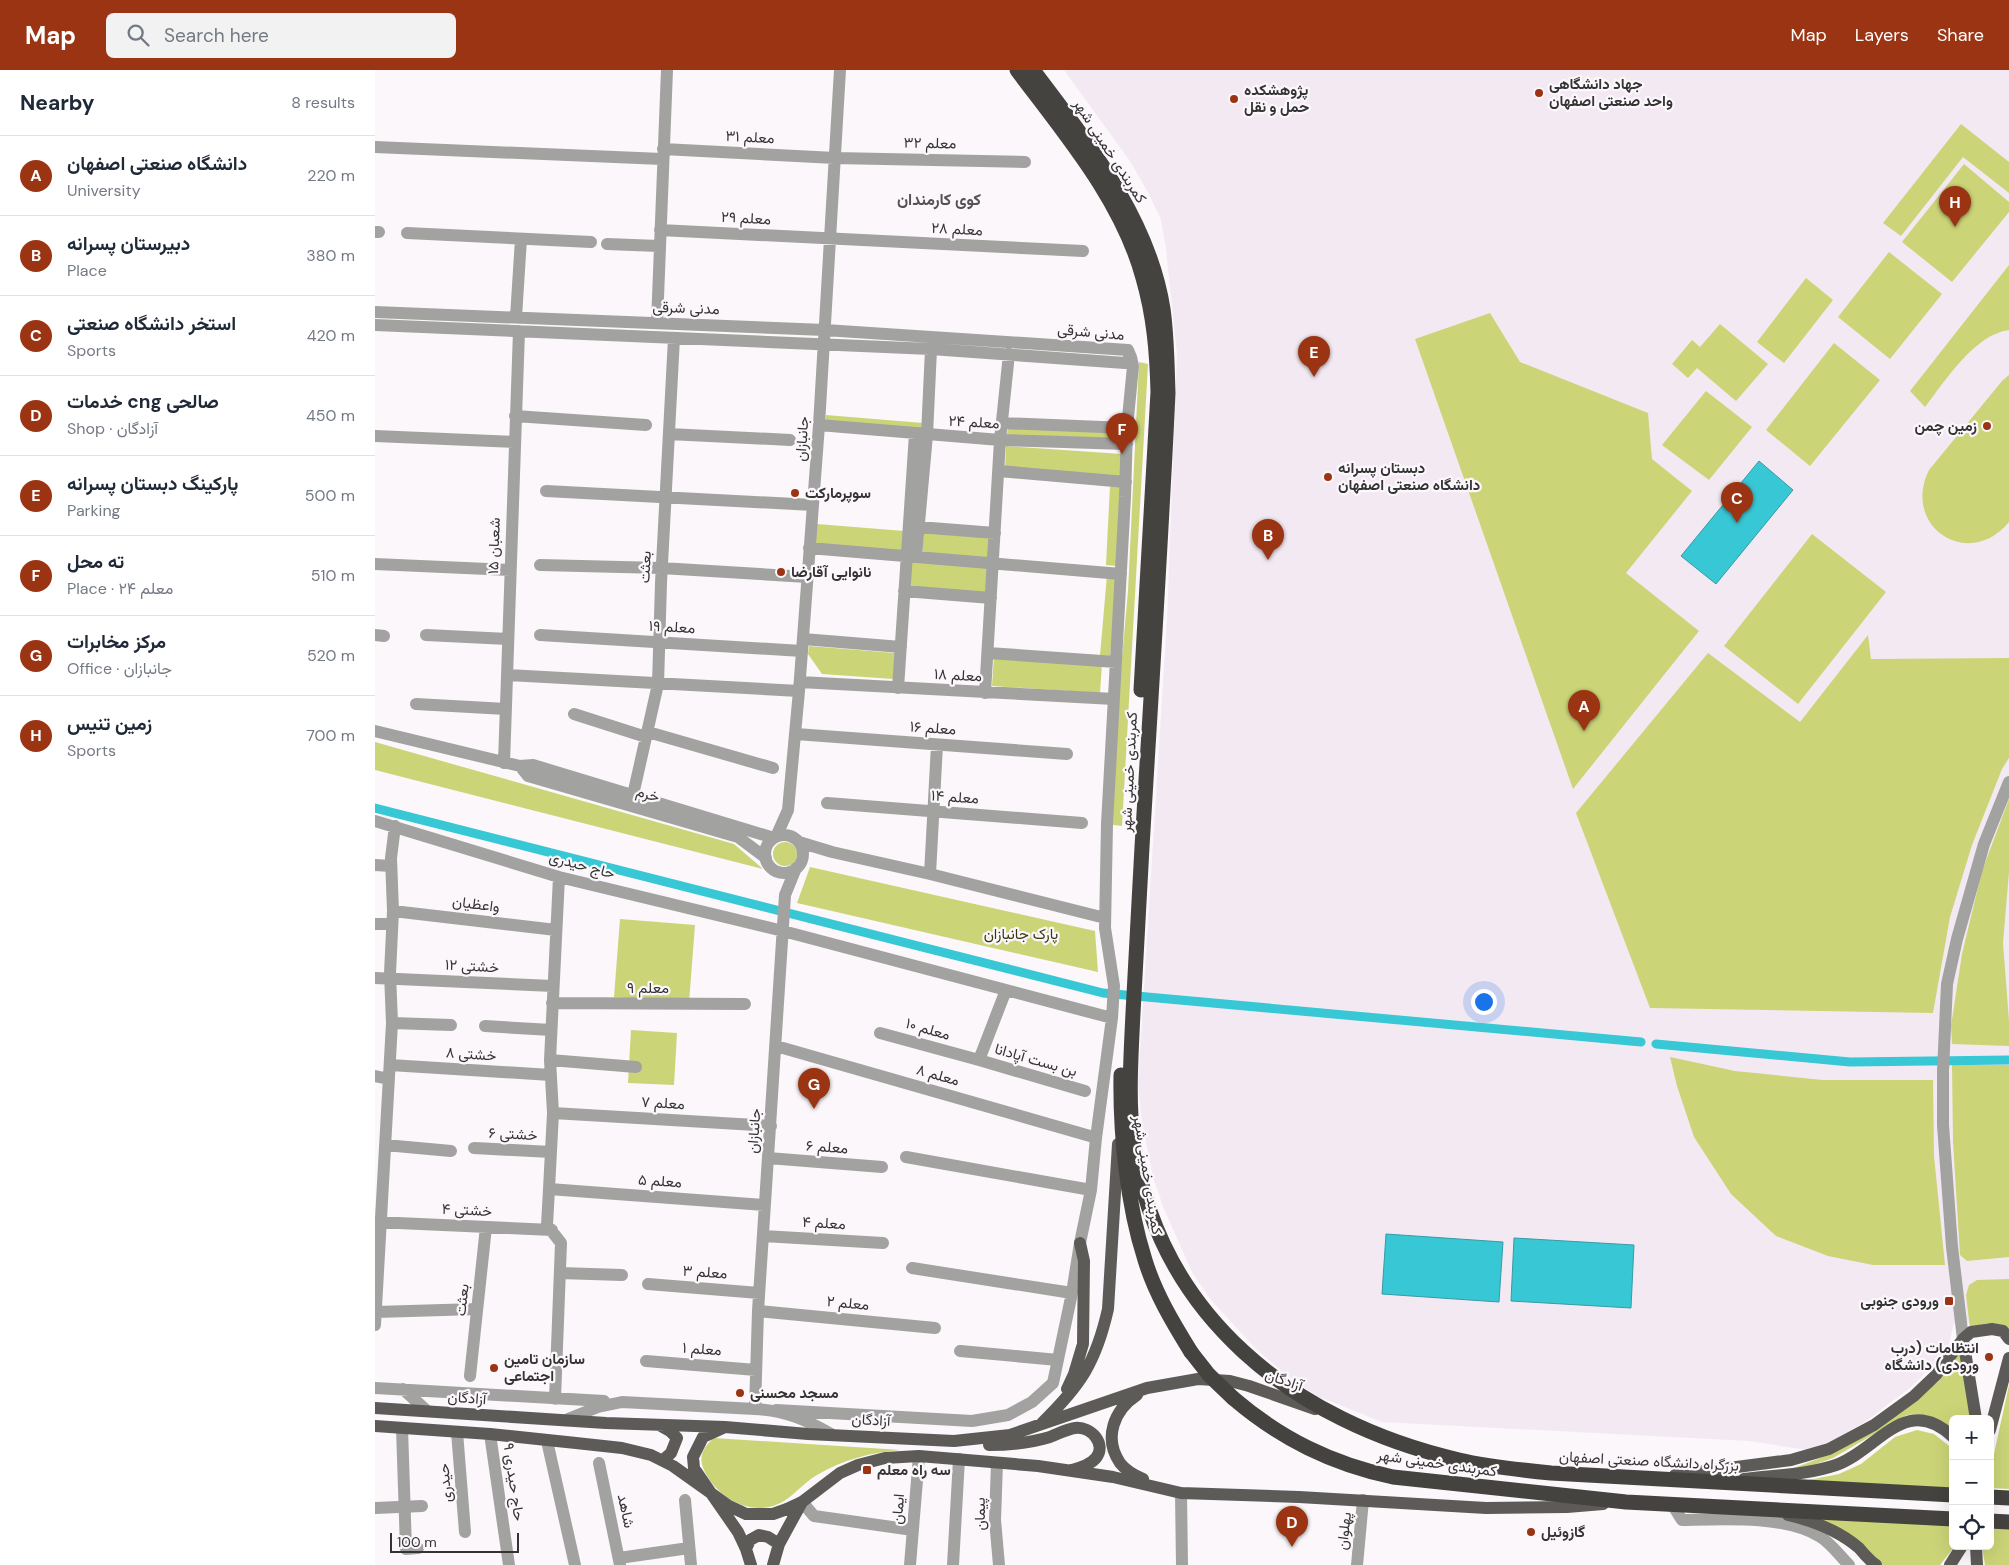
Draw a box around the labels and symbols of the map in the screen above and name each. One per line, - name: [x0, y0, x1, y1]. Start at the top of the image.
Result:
- place label: جهاد دانشگاهی واحد صنعتی اصفهان: [1549, 74, 1673, 111]
- place label: پژوهشکده حمل و نقل: [1244, 80, 1309, 117]
- marker: جهاد دانشگاهی واحد صنعتی اصفهان: [1533, 87, 1545, 99]
- marker: پژوهشکده حمل و نقل: [1228, 93, 1240, 105]
- street label: کمربندی خمینی شهر: [1068, 94, 1151, 207]
- street label: معلم ۳۱: [725, 126, 775, 148]
- street label: معلم ۳۲: [904, 133, 956, 153]
- pin: H: [1939, 186, 1971, 227]
- district label: کوی کارمندان: [897, 189, 981, 210]
- street label: معلم ۲۹: [721, 207, 771, 229]
- street label: معلم ۲۸: [931, 218, 983, 240]
- street label: مدنی شرقی: [652, 297, 720, 319]
- street label: مدنی شرقی: [1057, 319, 1125, 345]
- pin: E: [1298, 336, 1330, 377]
- street label: معلم ۲۴: [948, 411, 1000, 433]
- pin: F: [1106, 413, 1138, 454]
- street label: جانبازان: [790, 416, 814, 462]
- place label: زمین چمن: [1914, 416, 1977, 436]
- marker: زمین چمن: [1981, 420, 1993, 432]
- place label: دبستان پسرانه دانشگاه صنعتی اصفهان: [1338, 458, 1480, 495]
- marker: دبستان پسرانه دانشگاه صنعتی اصفهان: [1322, 471, 1334, 483]
- pin: C: [1721, 482, 1753, 523]
- place label: سوپرمارکت: [805, 483, 871, 503]
- marker: سوپرمارکت: [789, 487, 801, 499]
- street label: ۱۵ شعبان: [483, 517, 505, 575]
- pin: B: [1252, 519, 1284, 560]
- street label: بعثت: [634, 550, 656, 584]
- place label: نانوایی آقارضا: [791, 562, 872, 582]
- marker: نانوایی آقارضا: [775, 566, 787, 578]
- street label: معلم ۱۹: [648, 616, 696, 638]
- street label: معلم ۱۸: [933, 664, 983, 686]
- pin: A: [1568, 690, 1600, 731]
- street label: کمربندی خمینی شهر: [1116, 711, 1142, 834]
- street label: معلم ۱۶: [909, 716, 957, 740]
- street label: خرم: [634, 781, 662, 807]
- street label: معلم ۱۴: [930, 785, 980, 809]
- street label: حاج حیدری: [547, 847, 617, 884]
- street label: واعظیان: [451, 891, 501, 917]
- park label: پارک جانبازان: [984, 924, 1058, 944]
- street label: خشتی ۱۲: [445, 955, 499, 977]
- street label: معلم ۹: [627, 978, 669, 998]
- your location: [1471, 989, 1497, 1015]
- street label: معلم ۱۰: [903, 1013, 953, 1045]
- street label: بن بست آپادانا: [992, 1039, 1080, 1081]
- street label: خشتی ۸: [445, 1042, 497, 1066]
- street label: معلم ۸: [914, 1059, 962, 1091]
- pin: G: [798, 1068, 830, 1109]
- street label: معلم ۷: [641, 1092, 685, 1114]
- street label: جانبازان: [742, 1108, 766, 1154]
- street label: کمربندی خمینی شهر: [1129, 1113, 1167, 1236]
- street label: خشتی ۶: [488, 1123, 538, 1145]
- street label: معلم ۶: [805, 1136, 849, 1158]
- street label: معلم ۵: [637, 1169, 683, 1193]
- street label: خشتی ۴: [441, 1199, 493, 1221]
- street label: معلم ۴: [802, 1212, 846, 1234]
- street label: معلم ۳: [682, 1260, 728, 1284]
- street label: بعثت: [450, 1283, 474, 1317]
- street label: معلم ۲: [826, 1291, 870, 1315]
- place label: ورودی جنوبی: [1860, 1291, 1939, 1311]
- marker: ورودی جنوبی: [1943, 1295, 1955, 1307]
- street label: معلم ۱: [682, 1338, 722, 1360]
- place label: انتظامات (درب ورودی) دانشگاه: [1884, 1338, 1979, 1375]
- place label: سازمان تامین اجتماعی: [504, 1349, 585, 1386]
- marker: انتظامات (درب ورودی) دانشگاه: [1983, 1351, 1995, 1363]
- marker: سازمان تامین اجتماعی: [488, 1362, 500, 1374]
- street label: آزادگان: [1262, 1364, 1307, 1396]
- place label: مسجد محسنی: [750, 1383, 839, 1403]
- street label: آزادگان: [447, 1387, 489, 1409]
- marker: مسجد محسنی: [734, 1387, 746, 1399]
- street label: آزادگان: [851, 1409, 892, 1431]
- street label: حاج حیدری ۹: [498, 1442, 529, 1522]
- street label: کمربندی خمینی شهر: [1375, 1445, 1498, 1481]
- street label: بزرگراه دانشگاه صنعتی اصفهان: [1559, 1446, 1739, 1476]
- place label: سه راه معلم: [877, 1460, 951, 1480]
- street label: حیدری: [433, 1463, 457, 1503]
- marker: سه راه معلم: [861, 1464, 873, 1476]
- street label: شاهد: [613, 1492, 639, 1530]
- street label: ایمان: [887, 1493, 909, 1525]
- street label: پیمان: [970, 1497, 990, 1531]
- pin: D: [1276, 1506, 1308, 1547]
- street label: پهلوان: [1332, 1511, 1356, 1551]
- place label: گازوئیل: [1541, 1522, 1585, 1542]
- marker: گازوئیل: [1525, 1526, 1537, 1538]
- scale bar: [390, 1530, 519, 1553]

